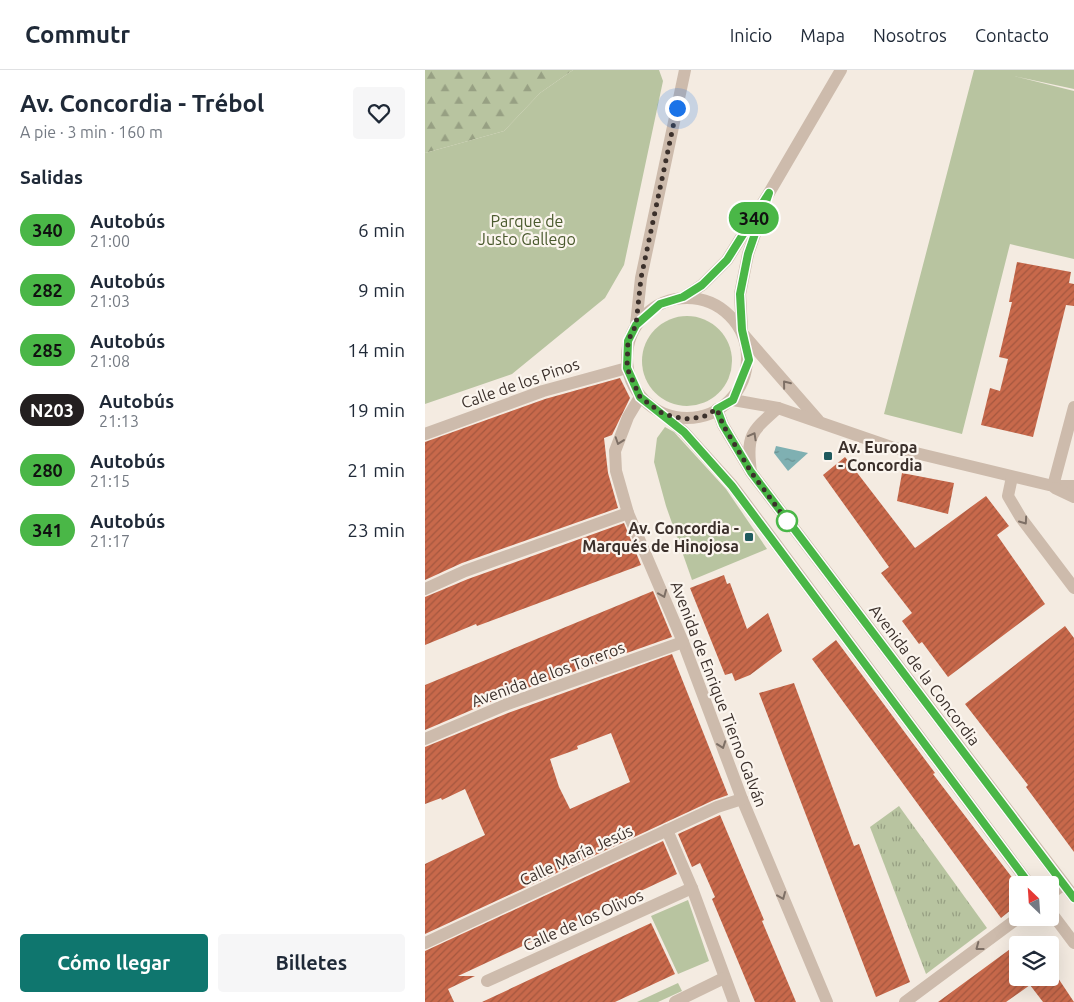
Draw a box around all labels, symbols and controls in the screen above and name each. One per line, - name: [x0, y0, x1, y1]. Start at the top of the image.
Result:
- text: Commutr: [25, 21, 130, 48]
- text: Inicio: [730, 25, 772, 45]
- text: Mapa: [800, 25, 845, 45]
- text: Nosotros: [873, 25, 947, 45]
- text: Contacto: [975, 25, 1049, 45]
- button: heart: [353, 87, 405, 139]
- text: Av. Concordia - Trébol: [20, 90, 264, 117]
- your location: [665, 96, 690, 121]
- text: A pie · 3 min · 160 m: [20, 123, 163, 141]
- text: Salidas: [20, 166, 83, 188]
- line badge: 340: [725, 202, 783, 234]
- text: 340: [739, 208, 769, 228]
- text: Autobús: [90, 210, 165, 232]
- park label: Parque de Justo Gallego: [478, 212, 576, 248]
- text: 6 min: [358, 219, 405, 241]
- text: 340: [32, 220, 63, 240]
- text: 21:00: [90, 232, 130, 250]
- text: Autobús: [90, 270, 165, 292]
- text: 9 min: [358, 279, 405, 301]
- text: 282: [32, 280, 63, 300]
- text: 21:03: [90, 292, 130, 310]
- text: Autobús: [90, 330, 165, 352]
- text: 14 min: [347, 339, 405, 361]
- text: 285: [32, 340, 63, 360]
- text: 21:08: [90, 352, 130, 370]
- street label: Calle de los Pinos: [459, 354, 582, 412]
- one-way arrow: [783, 380, 792, 389]
- text: Autobús: [99, 390, 174, 412]
- text: 19 min: [347, 399, 405, 421]
- text: N203: [30, 400, 74, 420]
- text: 21:13: [99, 412, 139, 430]
- one-way arrow: [747, 432, 757, 441]
- one-way arrow: [615, 436, 625, 445]
- place label: Av. Europa - Concordia: [838, 438, 922, 474]
- text: Autobús: [90, 450, 165, 472]
- marker: Av. Europa - Concordia: [822, 450, 834, 462]
- text: 21 min: [347, 459, 405, 481]
- text: 280: [32, 460, 63, 480]
- text: 21:15: [90, 472, 130, 490]
- text: Autobús: [90, 510, 165, 532]
- unlabelled marker: [776, 510, 798, 532]
- one-way arrow: [1018, 515, 1027, 525]
- text: 23 min: [347, 519, 405, 541]
- place label: Av. Concordia - Marqués de Hinojosa: [582, 519, 739, 555]
- text: 341: [32, 520, 63, 540]
- marker: Av. Concordia - Marqués de Hinojosa: [743, 531, 755, 543]
- text: 21:17: [90, 532, 130, 550]
- street label: Avenida de Enrique Tierno Galván: [668, 579, 770, 809]
- one-way arrow: [657, 589, 668, 598]
- street label: Avenida de la Concordia: [866, 601, 984, 749]
- street label: Avenida de los Toreros: [469, 638, 627, 710]
- one-way arrow: [716, 740, 726, 749]
- street label: Calle María Jesús: [517, 821, 635, 889]
- north arrow: [1009, 876, 1059, 926]
- map controls: [1009, 876, 1059, 986]
- street label: Calle de los Olivos: [520, 885, 646, 955]
- one-way arrow: [776, 891, 787, 900]
- button: Cómo llegar: [20, 934, 208, 992]
- button: Billetes: [218, 934, 405, 992]
- button: layers: [1009, 936, 1059, 986]
- one-way arrow: [975, 941, 985, 950]

